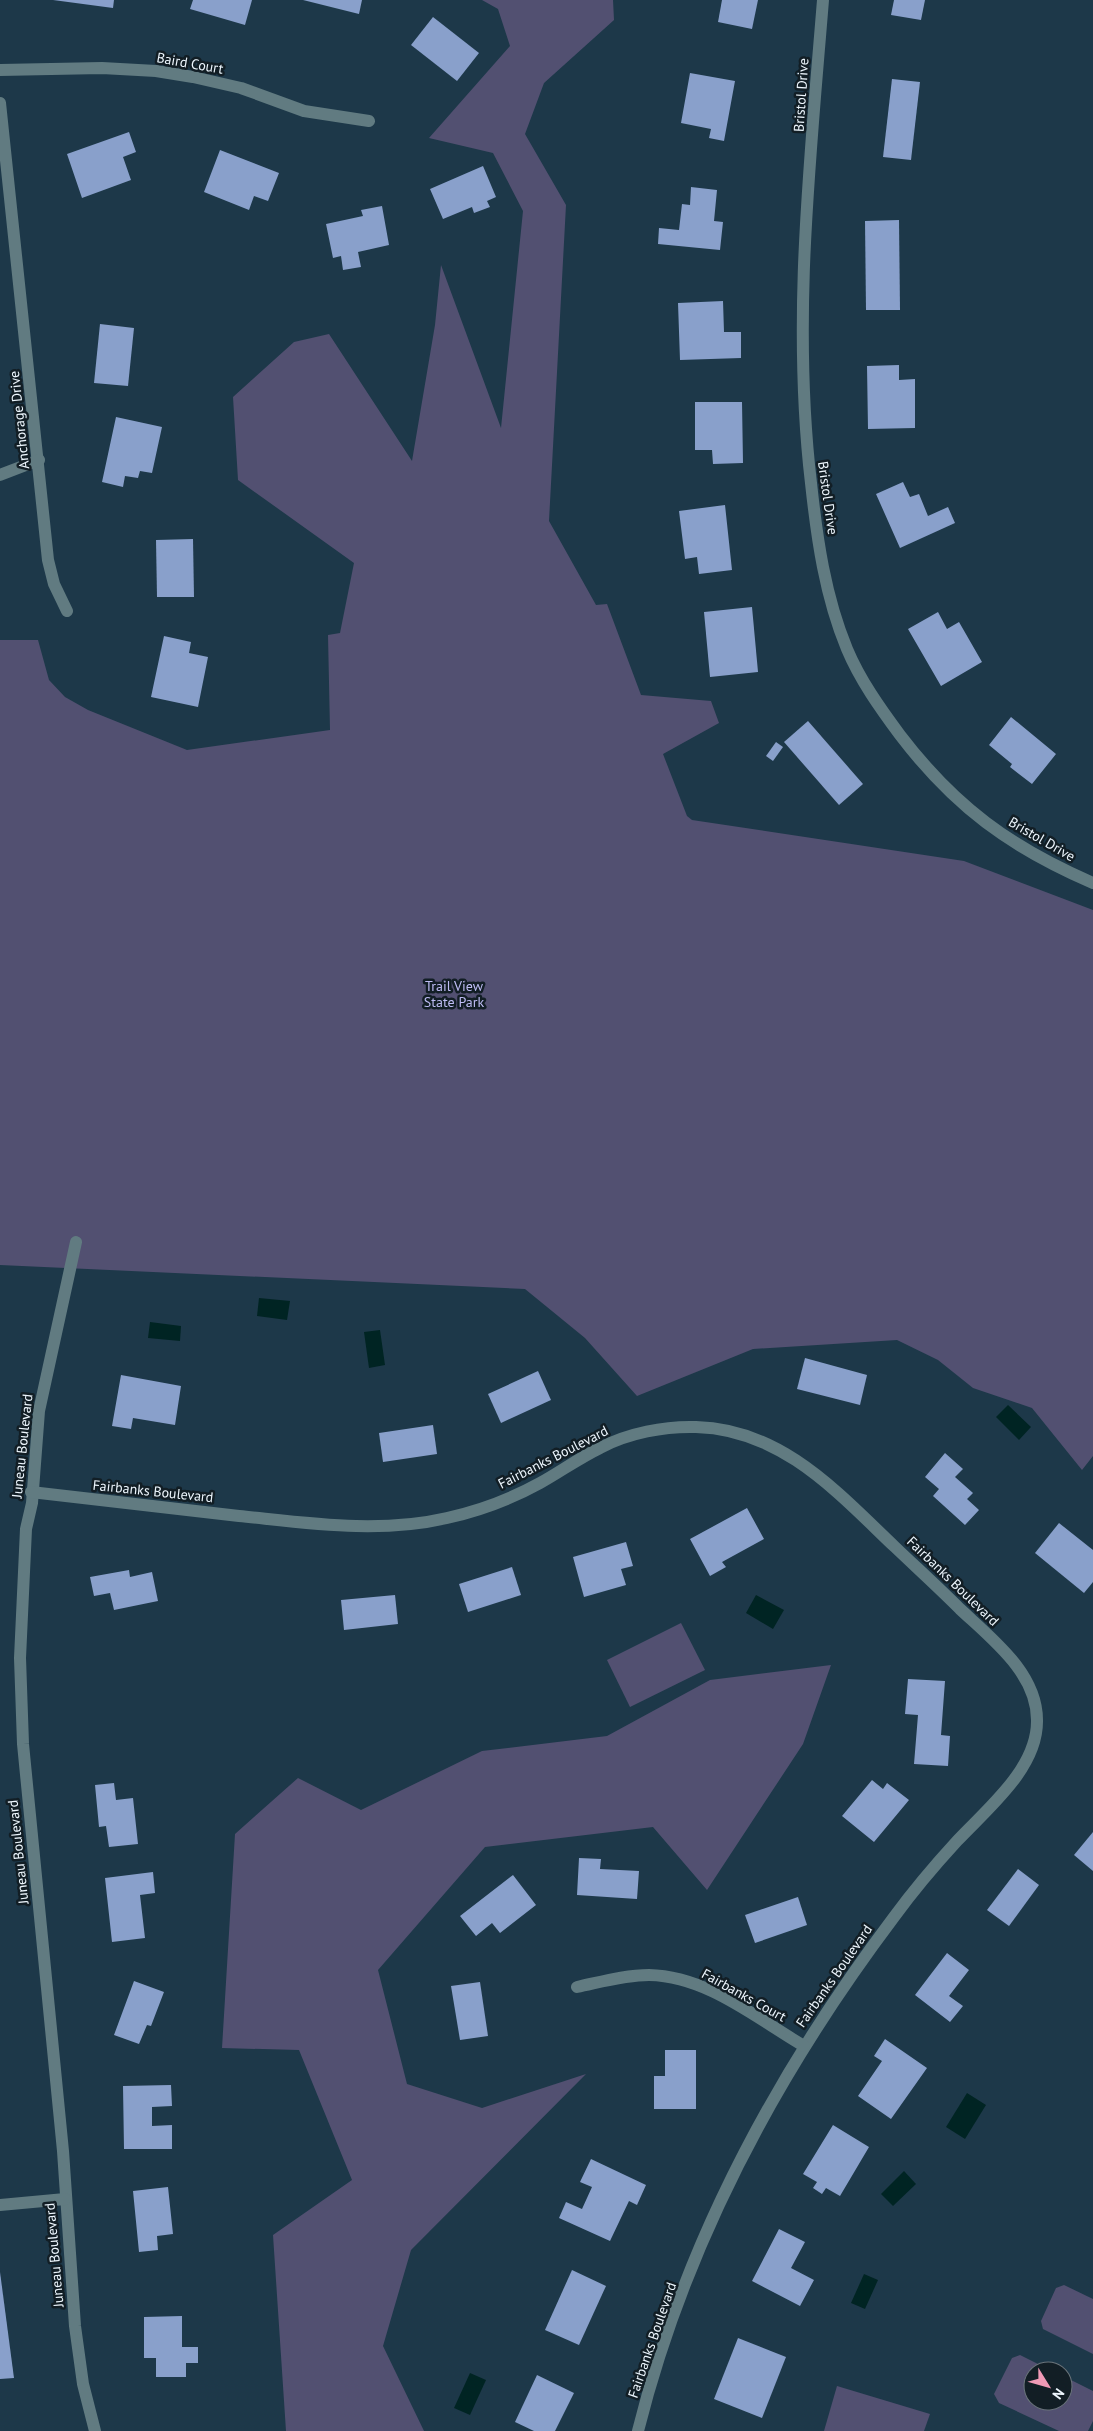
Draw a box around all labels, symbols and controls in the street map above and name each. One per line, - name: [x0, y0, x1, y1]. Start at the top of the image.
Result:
- street label: Baird Court: [155, 48, 225, 78]
- street label: Bristol Drive: [789, 58, 813, 132]
- street label: Anchorage Drive: [5, 370, 33, 470]
- street label: Bristol Drive: [814, 460, 842, 536]
- street label: Bristol Drive: [1006, 813, 1078, 865]
- park label: Trail View State Park: [424, 977, 484, 1011]
- street label: Juneau Boulevard: [7, 1393, 36, 1500]
- street label: Fairbanks Boulevard: [495, 1421, 611, 1493]
- street label: Fairbanks Boulevard: [92, 1476, 214, 1506]
- street label: Fairbanks Boulevard: [903, 1532, 1003, 1630]
- street label: Juneau Boulevard: [4, 1799, 33, 1906]
- street label: Fairbanks Boulevard: [792, 1921, 876, 2031]
- street label: Fairbanks Court: [699, 1964, 790, 2026]
- street label: Juneau Boulevard: [40, 2202, 68, 2309]
- street label: Fairbanks Boulevard: [624, 2280, 680, 2400]
- north arrow: [1023, 2361, 1073, 2411]
- text: N: [1048, 2385, 1068, 2403]

